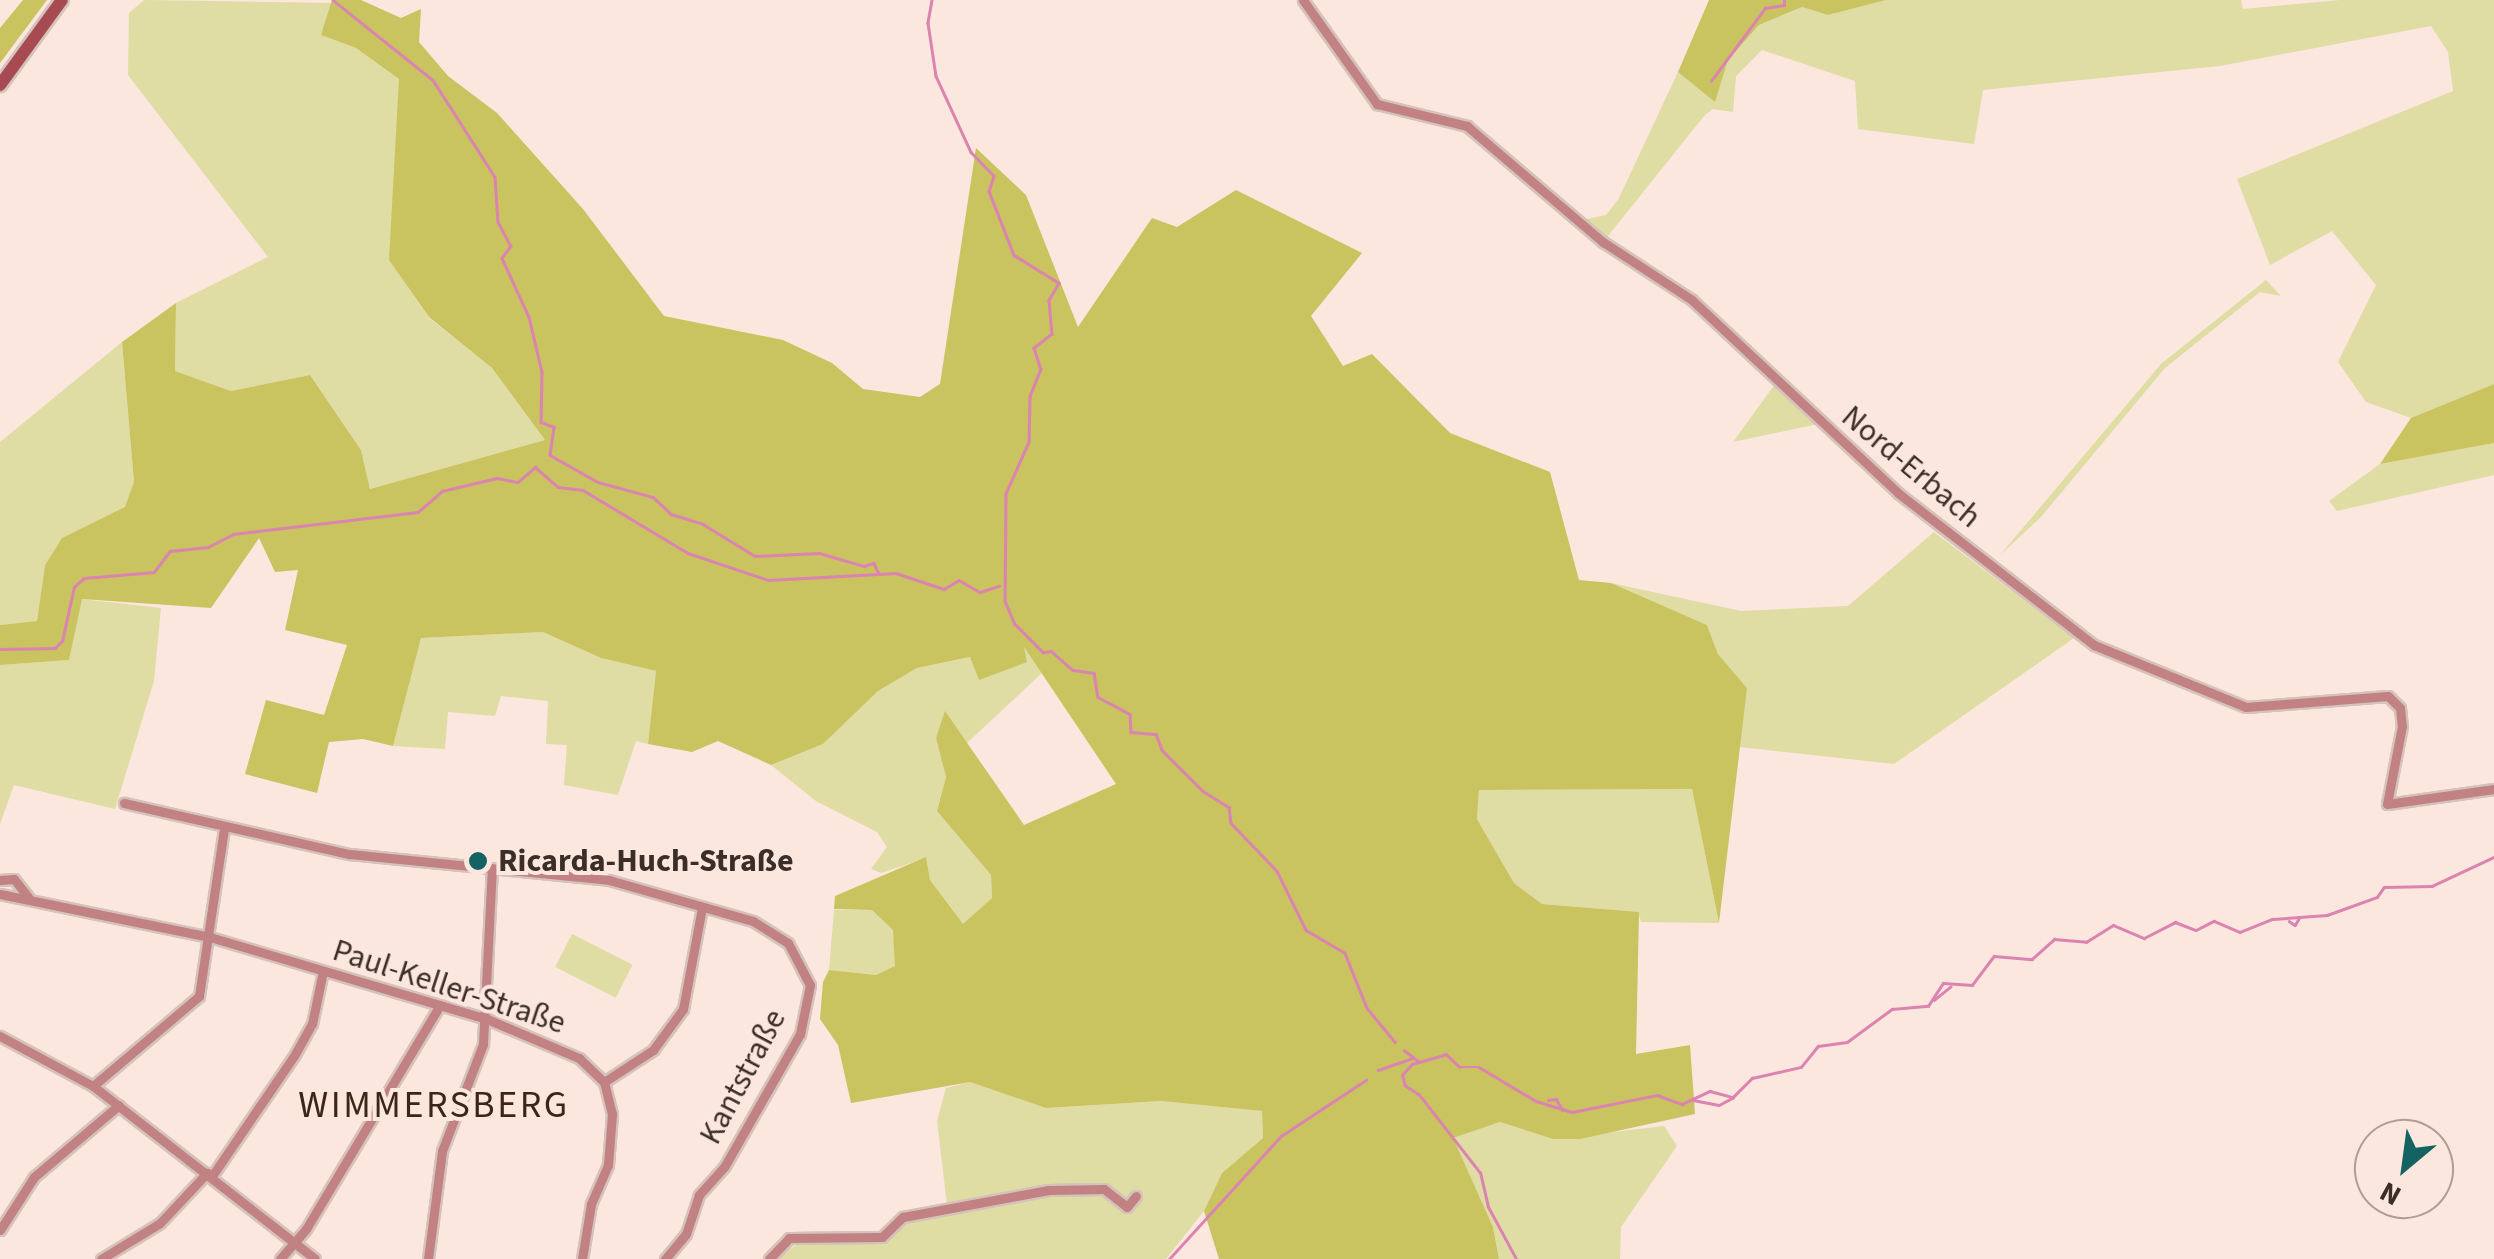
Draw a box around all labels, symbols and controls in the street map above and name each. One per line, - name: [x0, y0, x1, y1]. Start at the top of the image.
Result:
- street label: Nord-Erbach: [1834, 398, 1988, 536]
- place label: Ricarda-Huch-Straße: [498, 842, 794, 880]
- marker: Ricarda-Huch-Straße: [467, 850, 489, 872]
- street label: Paul-Keller-Straße: [328, 931, 570, 1043]
- street label: Kantstraße: [692, 1003, 794, 1151]
- district label: WIMMERSBERG: [298, 1083, 570, 1129]
- north arrow: [2354, 1119, 2454, 1219]
- text: N: [2373, 1171, 2408, 1215]

